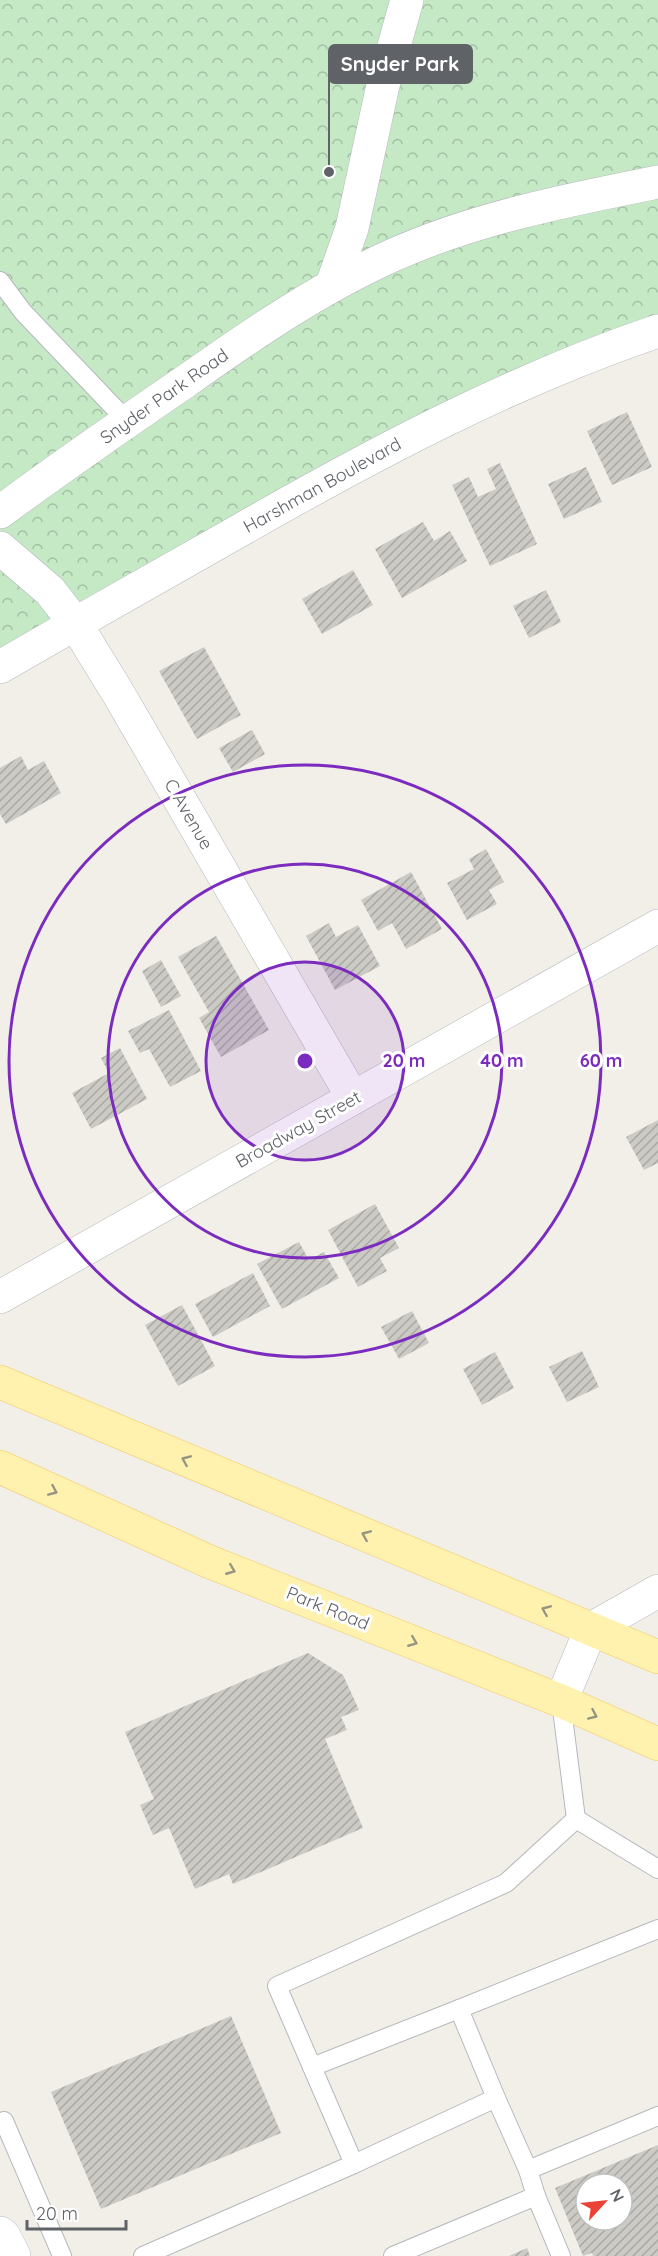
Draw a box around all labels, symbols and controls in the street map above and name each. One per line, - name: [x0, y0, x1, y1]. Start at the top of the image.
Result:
- callout: Snyder Park: [329, 45, 472, 83]
- text: Snyder Park: [341, 51, 459, 76]
- street label: Snyder Park Road: [95, 343, 233, 449]
- street label: Harshman Boulevard: [239, 432, 405, 538]
- street label: C Avenue: [159, 774, 219, 854]
- text: 20 m: [383, 1049, 425, 1072]
- text: 40 m: [480, 1049, 524, 1072]
- text: 60 m: [580, 1049, 622, 1072]
- centre of rings: [295, 1051, 315, 1071]
- street label: Broadway Street: [231, 1085, 365, 1173]
- one-way arrow: [181, 1455, 192, 1467]
- one-way arrow: [47, 1483, 58, 1495]
- one-way arrow: [361, 1530, 372, 1542]
- one-way arrow: [225, 1563, 236, 1575]
- street label: Park Road: [283, 1581, 373, 1635]
- one-way arrow: [541, 1605, 552, 1617]
- one-way arrow: [406, 1635, 417, 1647]
- one-way arrow: [587, 1708, 598, 1720]
- north arrow: [574, 2172, 634, 2232]
- text: N: [606, 2185, 629, 2205]
- scale bar: [27, 2193, 126, 2231]
- text: 20 m: [36, 2202, 78, 2225]

